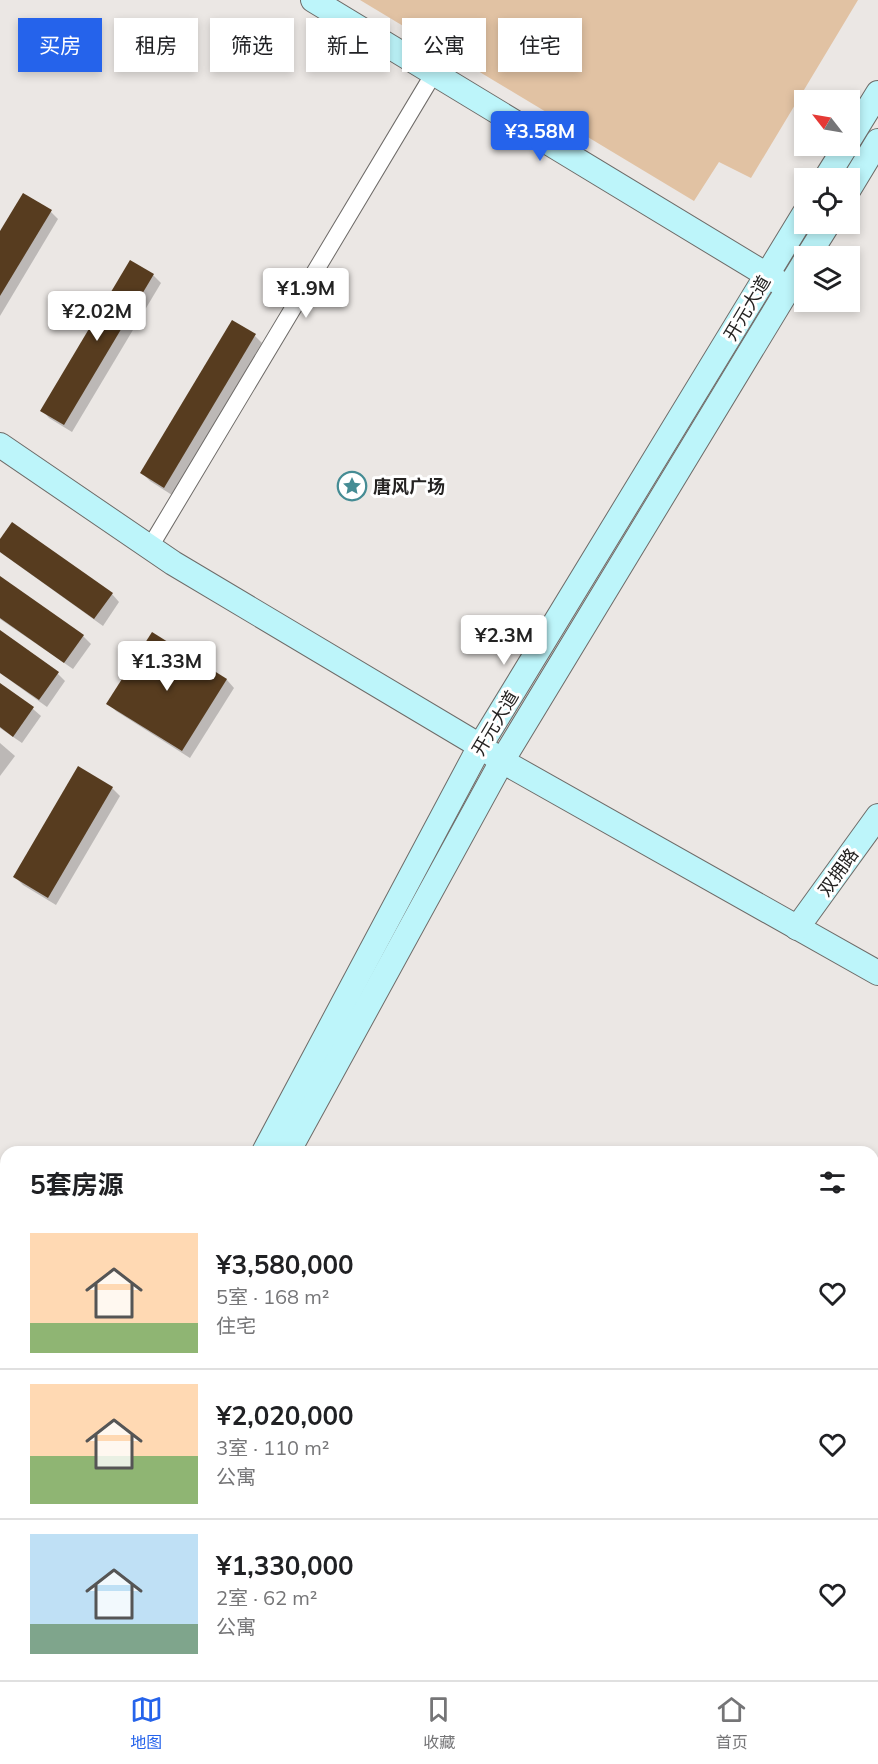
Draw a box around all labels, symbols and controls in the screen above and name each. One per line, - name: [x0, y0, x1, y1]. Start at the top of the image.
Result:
- chip: 买房: [18, 18, 102, 72]
- chip: 租房: [114, 18, 198, 72]
- chip: 筛选: [210, 18, 294, 72]
- chip: 新上: [306, 18, 390, 72]
- chip: 公寓: [402, 18, 486, 72]
- chip: 住宅: [498, 18, 582, 72]
- north arrow: [794, 90, 860, 156]
- map controls: [794, 90, 860, 312]
- pin: ¥3.58M: [491, 111, 589, 162]
- text: ¥3.58M: [505, 118, 575, 143]
- button: locate: [794, 168, 860, 234]
- button: layers: [794, 246, 860, 312]
- pin: ¥1.9M: [264, 268, 348, 319]
- street label: 开元大道: [719, 271, 775, 345]
- text: ¥1.9M: [277, 275, 335, 300]
- pin: ¥2.02M: [48, 291, 146, 342]
- text: ¥2.02M: [62, 298, 132, 323]
- place icon: 唐风广场: [336, 470, 368, 502]
- place label: 唐风广场: [373, 475, 445, 498]
- pin: ¥2.3M: [462, 615, 546, 666]
- text: ¥2.3M: [475, 622, 533, 647]
- pin: ¥1.33M: [118, 641, 216, 692]
- text: ¥1.33M: [132, 648, 202, 673]
- street label: 开元大道: [467, 686, 523, 760]
- street label: 双拥路: [813, 843, 863, 901]
- icon: filters: [816, 1166, 849, 1199]
- text: 5套房源: [30, 1168, 124, 1201]
- text: ¥3,580,000: [216, 1248, 354, 1281]
- icon: home: [78, 1257, 150, 1329]
- icon: heart: [816, 1277, 849, 1310]
- text: 5室 · 168 m²: [216, 1284, 329, 1309]
- text: 住宅: [216, 1313, 256, 1338]
- text: ¥2,020,000: [216, 1399, 354, 1432]
- icon: home: [78, 1408, 150, 1480]
- icon: heart: [816, 1428, 849, 1461]
- text: 3室 · 110 m²: [216, 1435, 329, 1460]
- text: 公寓: [216, 1464, 256, 1489]
- text: ¥1,330,000: [216, 1549, 354, 1582]
- icon: home: [78, 1558, 150, 1630]
- icon: heart: [816, 1578, 849, 1611]
- text: 2室 · 62 m²: [216, 1585, 317, 1610]
- text: 公寓: [216, 1614, 256, 1639]
- tab: 地图: [130, 1693, 163, 1753]
- tab: 收藏: [422, 1693, 455, 1753]
- tab: 首页: [715, 1693, 748, 1753]

